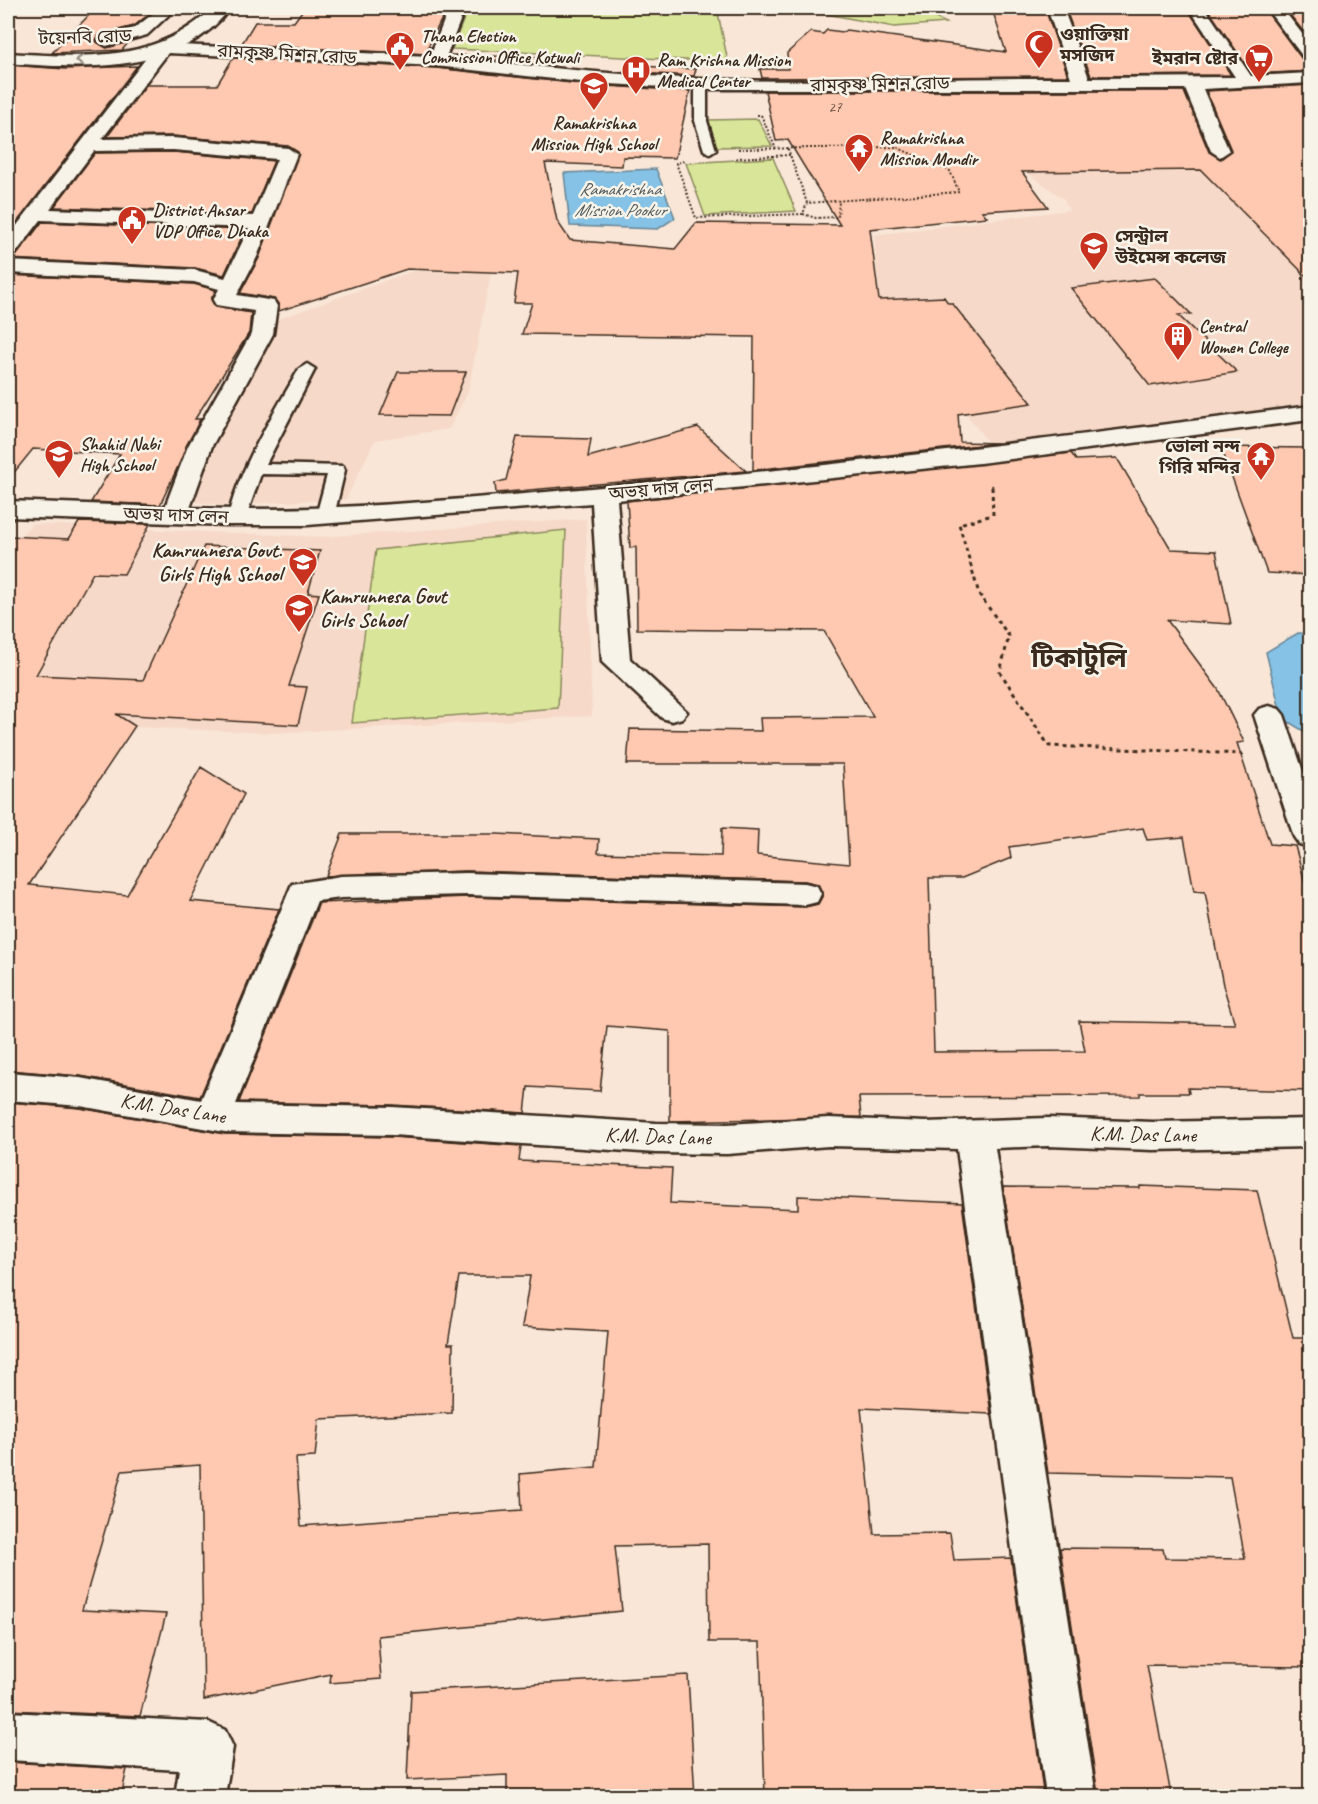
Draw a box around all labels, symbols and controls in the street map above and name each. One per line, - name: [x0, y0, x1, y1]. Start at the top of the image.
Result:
- place label: ওয়াক্তিয়া মসজিদ: [1059, 23, 1129, 66]
- street label: টয়েনবি রোড: [37, 24, 132, 50]
- place label: Thana Election Commission Office Kotwali: [421, 25, 582, 68]
- mosque icon: ওয়াক্তিয়া মসজিদ: [1023, 28, 1055, 70]
- public building icon: Thana Election Commission Office Kotwali: [384, 30, 416, 72]
- street label: রামকৃষ্ণ মিশন রোড: [216, 39, 357, 69]
- supermarket icon: ইমরান ষ্টোর: [1243, 42, 1275, 84]
- place label: ইমরান ষ্টোর: [1151, 47, 1239, 69]
- place label: Ram Krishna Mission Medical Center: [657, 49, 791, 92]
- one-way arrow: [75, 53, 84, 66]
- hospital icon: Ram Krishna Mission Medical Center: [620, 54, 652, 96]
- school or university icon: Ramakrishna Mission High School: [578, 70, 610, 112]
- street label: রামকৃষ্ণ মিশন রোড: [809, 72, 950, 96]
- house number: 27: [828, 98, 843, 117]
- place label: Ramakrishna Mission High School: [531, 112, 661, 155]
- place label: Ramakrishna Mission Mondir: [880, 127, 980, 170]
- temple icon: Ramakrishna Mission Mondir: [843, 132, 875, 174]
- water label: Ramakrishna Mission Pookur: [574, 178, 668, 221]
- place label: District Ansar VDP Office, Dhaka: [153, 199, 270, 242]
- public building icon: District Ansar VDP Office, Dhaka: [116, 204, 148, 246]
- place label: সেন্ট্রাল উইমেন্স কলেজ: [1114, 225, 1227, 268]
- school or university icon: সেন্ট্রাল উইমেন্স কলেজ: [1078, 230, 1110, 272]
- place label: Central Women College: [1199, 315, 1290, 358]
- building icon: Central Women College: [1162, 320, 1194, 362]
- place label: Shahid Nabi High School: [80, 433, 162, 476]
- place label: ভোলা নন্দ গিরি মন্দির: [1158, 435, 1241, 478]
- school or university icon: Shahid Nabi High School: [43, 438, 75, 480]
- temple icon: ভোলা নন্দ গিরি মন্দির: [1245, 440, 1277, 482]
- street label: অভয় দাস লেন: [607, 473, 715, 505]
- street label: অভয় দাস লেন: [122, 502, 230, 528]
- place label: Kamrunnesa Govt. Girls High School: [151, 537, 286, 587]
- school or university icon: Kamrunnesa Govt. Girls High School: [287, 546, 319, 588]
- place label: Kamrunnesa Govt Girls School: [320, 583, 448, 633]
- school or university icon: Kamrunnesa Govt Girls School: [283, 592, 315, 634]
- district label: টিকাটুলি: [1030, 641, 1127, 676]
- street label: K.M. Das Lane: [119, 1087, 229, 1129]
- street label: K.M. Das Lane: [1090, 1120, 1197, 1148]
- street label: K.M. Das Lane: [604, 1121, 713, 1151]

